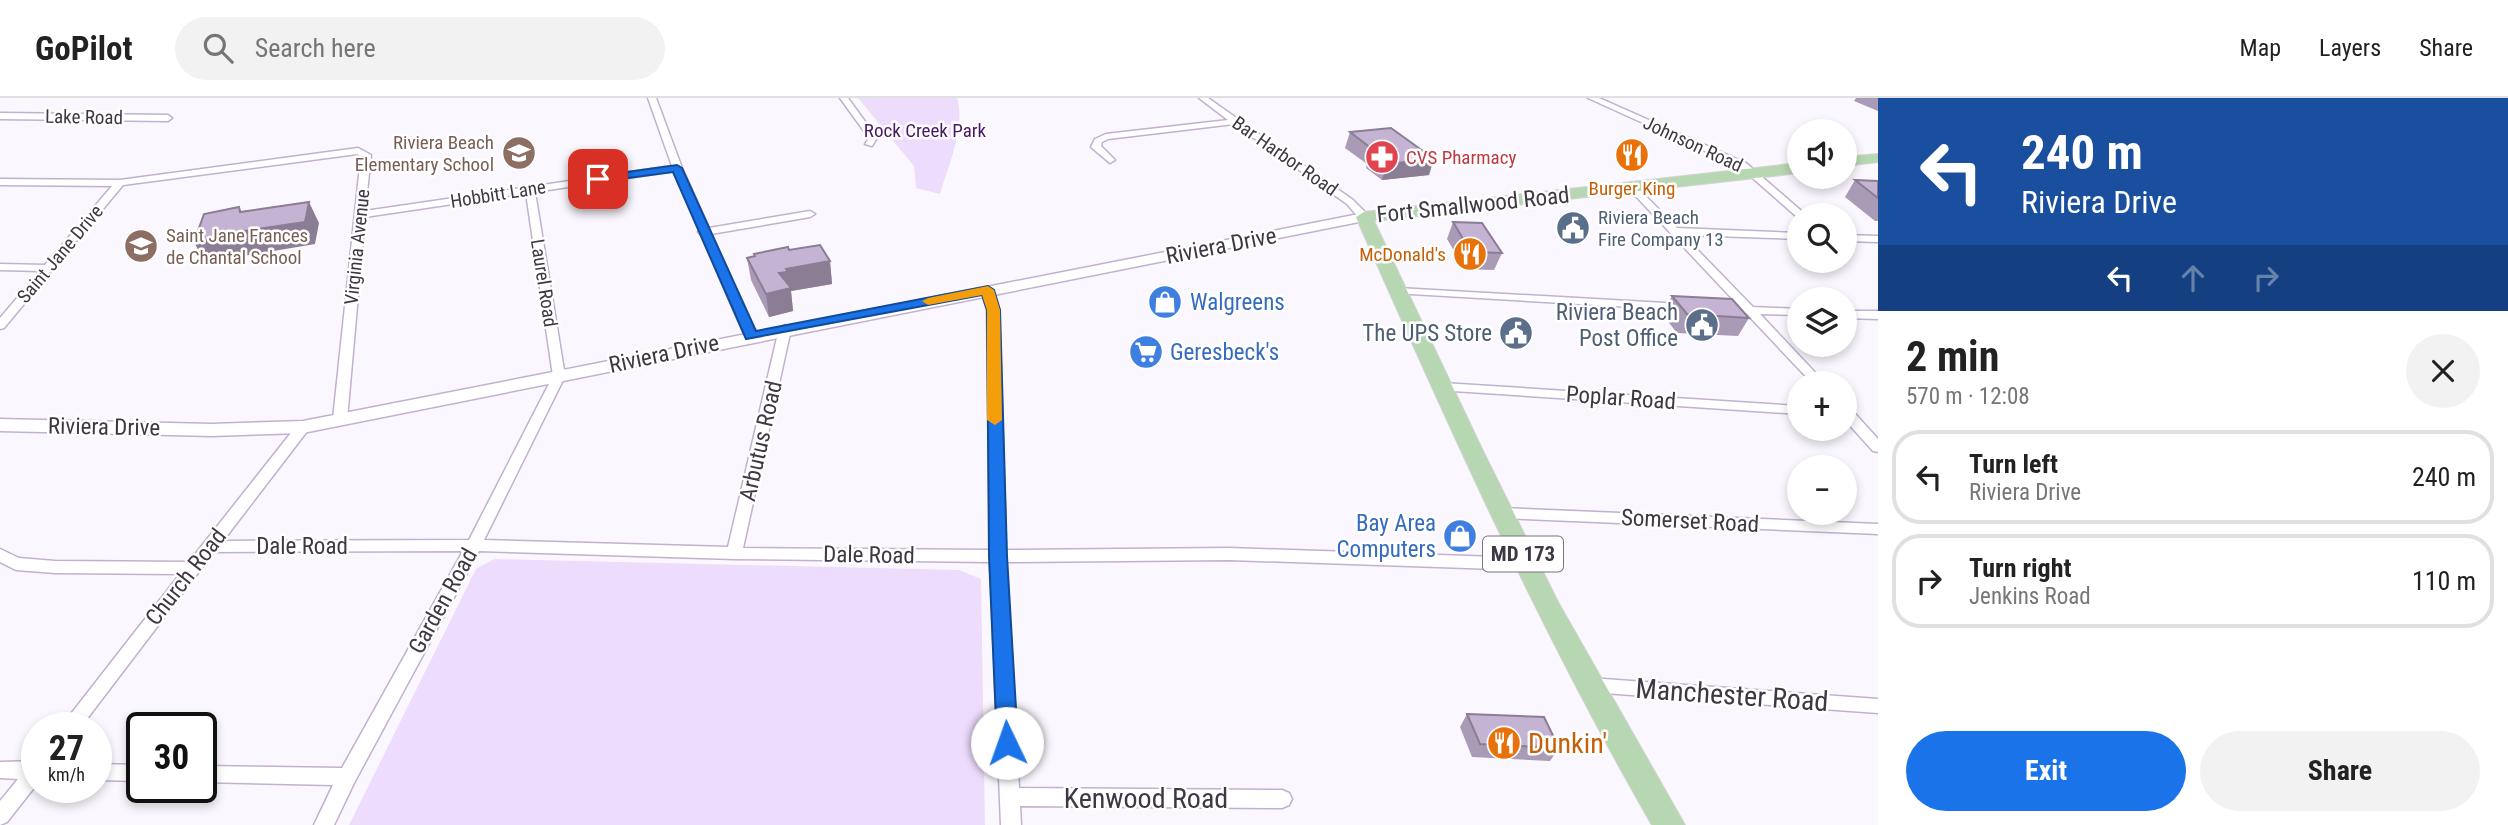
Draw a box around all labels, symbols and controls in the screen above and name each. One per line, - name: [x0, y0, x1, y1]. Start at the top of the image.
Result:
- search box: [175, 17, 665, 80]
- text: GoPilot: [35, 29, 133, 68]
- icon: search: [199, 29, 237, 67]
- text: Search here: [255, 33, 376, 63]
- text: Map: [2240, 34, 2281, 62]
- text: Layers: [2319, 34, 2381, 62]
- text: Share: [2419, 34, 2473, 62]
- street label: Lake Road: [45, 105, 123, 129]
- street label: Bar Harbor Road: [1228, 111, 1342, 201]
- street label: Johnson Road: [1640, 111, 1746, 177]
- park label: Rock Creek Park: [864, 119, 987, 142]
- map controls: [1787, 119, 1857, 525]
- button: sound: [1787, 119, 1857, 189]
- text: 240 m: [2021, 124, 2143, 181]
- icon: left: [1906, 126, 1997, 217]
- place label: Riviera Beach Elementary School: [355, 131, 494, 176]
- school or university icon: Riviera Beach Elementary School: [500, 134, 538, 172]
- restaurant icon: Burger King: [1613, 136, 1651, 174]
- pharmacy icon: CVS Pharmacy: [1363, 138, 1401, 176]
- place label: CVS Pharmacy: [1406, 146, 1516, 169]
- pin: [568, 149, 628, 209]
- icon: arrive: [579, 160, 617, 198]
- street label: Hobbitt Lane: [449, 175, 547, 213]
- place label: Burger King: [1589, 177, 1675, 200]
- street label: Fort Smallwood Road: [1375, 181, 1571, 229]
- text: Riviera Drive: [2021, 183, 2177, 221]
- street label: Virginia Avenue: [339, 188, 375, 306]
- street label: Saint Jane Drive: [12, 200, 108, 308]
- button: search: [1787, 203, 1857, 273]
- place label: Riviera Beach Fire Company 13: [1598, 206, 1724, 251]
- public building icon: Riviera Beach Fire Company 13: [1554, 209, 1592, 247]
- street label: Riviera Drive: [1163, 222, 1279, 270]
- place label: Saint Jane Frances de Chantal School: [166, 224, 308, 269]
- school or university icon: Saint Jane Frances de Chantal School: [122, 227, 160, 265]
- restaurant icon: McDonald's: [1451, 235, 1489, 273]
- street label: Laurel Road: [526, 237, 562, 329]
- place label: McDonald's: [1359, 243, 1446, 266]
- icon: left: [2101, 259, 2139, 297]
- icon: ahead: [2174, 259, 2212, 297]
- icon: right: [2247, 259, 2285, 297]
- shop icon: Walgreens: [1146, 283, 1184, 321]
- button: layers: [1787, 287, 1857, 357]
- place label: Walgreens: [1190, 289, 1285, 316]
- place label: Riviera Beach Post Office: [1556, 299, 1678, 352]
- public building icon: Riviera Beach Post Office: [1683, 306, 1721, 344]
- public building icon: The UPS Store: [1497, 314, 1535, 352]
- place label: The UPS Store: [1362, 320, 1492, 347]
- street label: Riviera Drive: [606, 329, 722, 379]
- text: 2 min: [1906, 332, 1999, 381]
- supermarket icon: Geresbeck's: [1127, 333, 1165, 371]
- button: close: [2406, 334, 2480, 408]
- place label: Geresbeck's: [1170, 339, 1279, 366]
- button: +: [1787, 371, 1857, 441]
- street label: Arbutus Road: [734, 378, 788, 504]
- street label: Poplar Road: [1565, 381, 1677, 415]
- text: 570 m · 12:08: [1906, 383, 2030, 410]
- street label: Riviera Drive: [48, 413, 160, 441]
- text: Turn left: [1969, 449, 2058, 479]
- button: −: [1787, 455, 1857, 525]
- icon: left: [1910, 458, 1948, 496]
- text: 240 m: [2412, 462, 2476, 492]
- text: Riviera Drive: [1969, 479, 2081, 506]
- street label: Somerset Road: [1620, 504, 1760, 538]
- place label: Bay Area Computers: [1337, 510, 1436, 563]
- shop icon: Bay Area Computers: [1441, 517, 1479, 555]
- street label: Church Road: [140, 523, 232, 631]
- street label: Dale Road: [256, 533, 348, 560]
- road number: MD 173: [1483, 536, 1563, 572]
- street label: Dale Road: [823, 541, 915, 569]
- street label: Garden Road: [403, 544, 483, 658]
- text: Turn right: [1969, 553, 2071, 583]
- icon: right: [1910, 562, 1948, 600]
- text: 110 m: [2412, 566, 2476, 596]
- text: Jenkins Road: [1969, 583, 2091, 610]
- street label: Manchester Road: [1635, 672, 1829, 718]
- position arrow: [970, 706, 1044, 780]
- speed limit sign: 30: [126, 712, 217, 803]
- restaurant icon: Dunkin': [1485, 724, 1523, 762]
- place label: Dunkin': [1528, 727, 1607, 760]
- text: 27: [49, 728, 84, 769]
- button: Exit: [1906, 731, 2186, 811]
- button: Share: [2200, 731, 2480, 811]
- text: km/h: [48, 764, 85, 785]
- street label: Kenwood Road: [1064, 782, 1228, 815]

